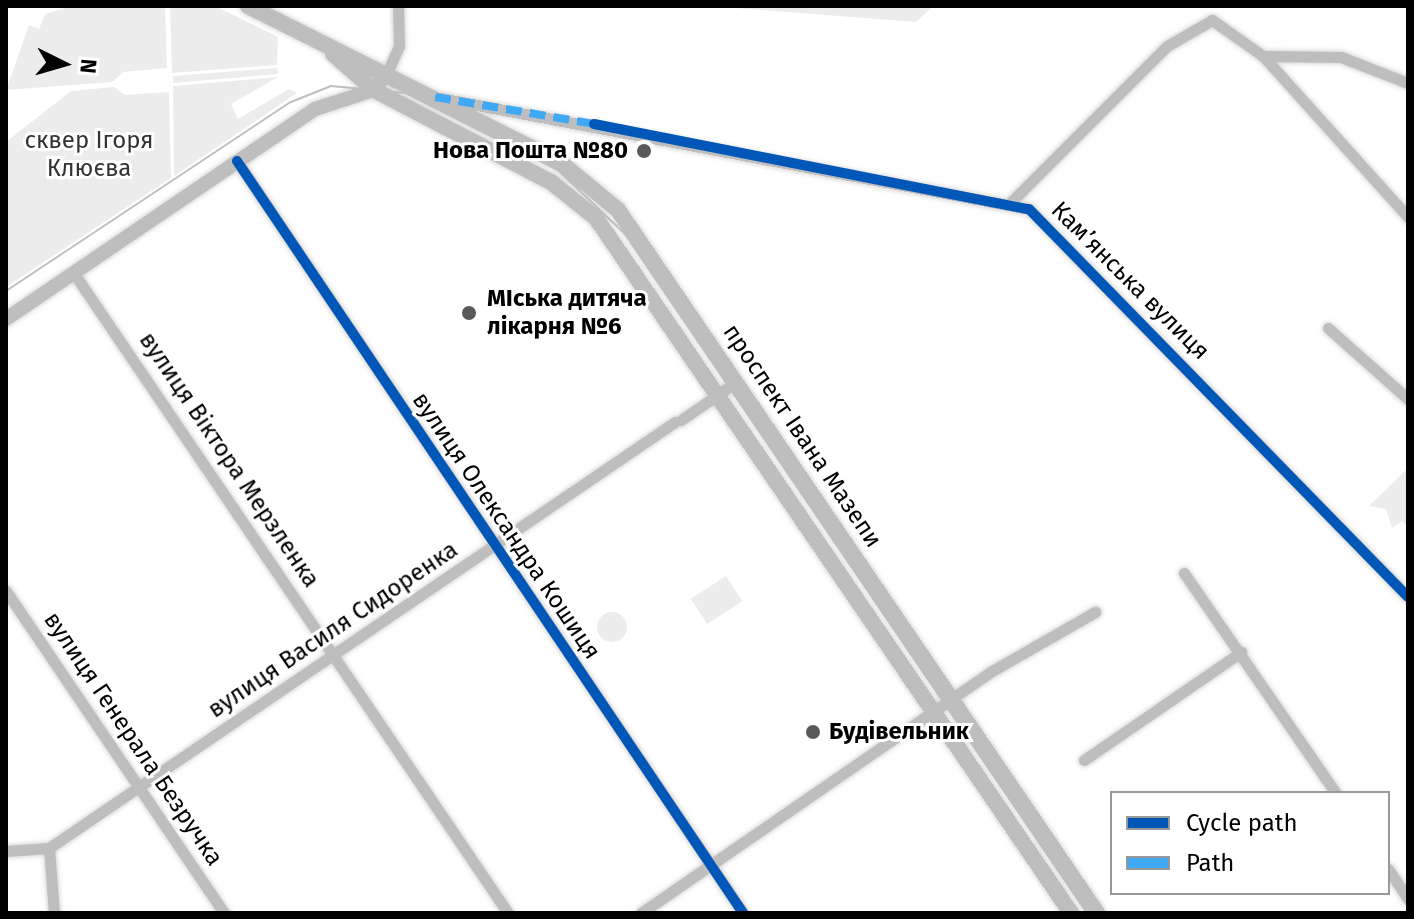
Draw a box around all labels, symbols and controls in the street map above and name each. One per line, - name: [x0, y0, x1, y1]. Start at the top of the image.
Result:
- north arrow: [24, 24, 104, 104]
- text: N: [74, 58, 102, 75]
- park label: сквер Ігоря Клюєва: [24, 127, 154, 183]
- place label: Нова Пошта №80: [433, 137, 628, 165]
- marker: Нова Пошта №80: [635, 142, 653, 160]
- street label: Камʼянська вулиця: [1045, 196, 1215, 366]
- place label: МІська дитяча лікарня №6: [487, 285, 647, 341]
- marker: МІська дитяча лікарня №6: [458, 302, 480, 324]
- street label: проспект Івана Мазепи: [716, 319, 888, 553]
- street label: вулиця Віктора Мерзленка: [133, 327, 325, 593]
- street label: вулиця Олександра Кошиця: [406, 387, 606, 665]
- street label: вулиця Василя Сидоренка: [203, 536, 463, 724]
- street label: вулиця Генерала Безручка: [37, 607, 229, 871]
- place label: Будівельник: [829, 718, 969, 746]
- marker: Будівельник: [804, 723, 822, 741]
- legend: [1110, 791, 1390, 895]
- text: Cycle path: [1186, 809, 1298, 837]
- text: Path: [1186, 849, 1234, 877]

